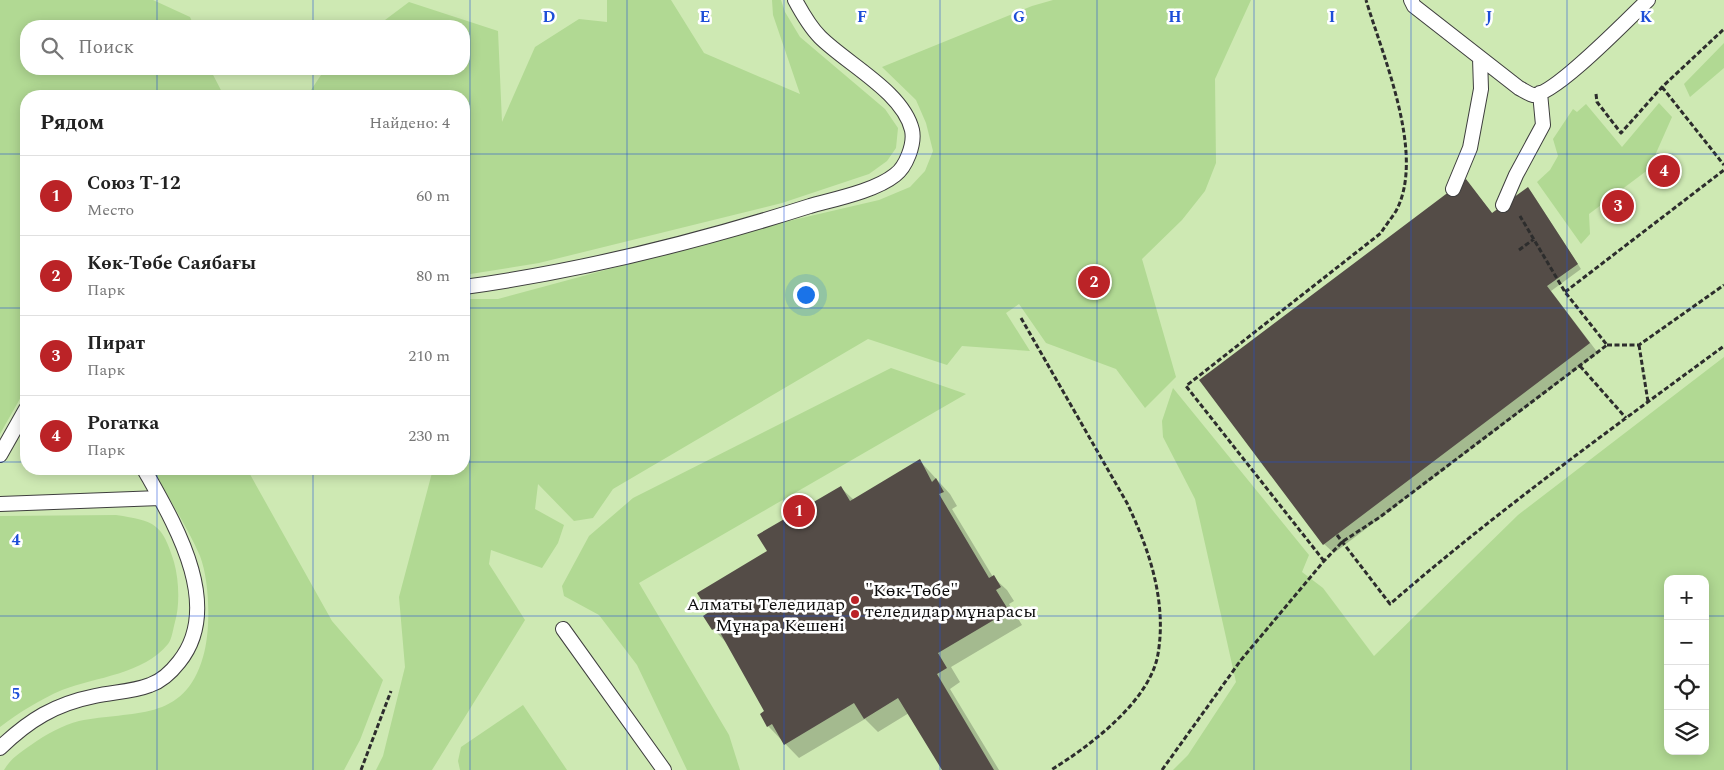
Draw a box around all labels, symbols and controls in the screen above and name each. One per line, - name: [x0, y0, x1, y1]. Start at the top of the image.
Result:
- text: D: [543, 5, 556, 29]
- text: E: [700, 5, 710, 29]
- text: F: [857, 5, 867, 29]
- text: G: [1013, 5, 1025, 29]
- text: H: [1168, 5, 1182, 29]
- text: I: [1329, 5, 1335, 29]
- text: J: [1486, 5, 1493, 29]
- text: K: [1640, 5, 1653, 29]
- search box: [20, 20, 470, 75]
- text: Поиск: [78, 33, 134, 62]
- icon: search: [38, 34, 66, 62]
- text: Рядом: [40, 107, 104, 139]
- text: Найдено: 4: [369, 111, 450, 135]
- pin: 4: [1648, 152, 1680, 190]
- text: Союз Т-12: [87, 169, 181, 198]
- text: 1: [52, 184, 60, 208]
- text: 60 m: [416, 184, 450, 208]
- pin: 3: [1602, 187, 1634, 225]
- text: Место: [87, 198, 134, 222]
- text: Көк-Төбе Саябағы: [87, 249, 256, 278]
- pin: 2: [1078, 263, 1110, 301]
- text: 2: [52, 264, 60, 288]
- text: 80 m: [416, 264, 450, 288]
- text: Парк: [87, 278, 125, 302]
- your location: [793, 282, 819, 308]
- text: Пират: [87, 329, 145, 358]
- text: 3: [52, 344, 60, 368]
- text: 210 m: [408, 344, 450, 368]
- text: Парк: [87, 358, 125, 382]
- text: Рогатка: [87, 409, 159, 438]
- text: 4: [52, 424, 60, 448]
- text: 230 m: [408, 424, 450, 448]
- text: Парк: [87, 438, 125, 462]
- pin: 1: [783, 492, 815, 530]
- text: 4: [12, 528, 21, 552]
- map controls: [1664, 575, 1709, 755]
- button: +: [1664, 575, 1709, 620]
- place label: "Көк-Төбе" теледидар мұнарасы: [865, 577, 1036, 625]
- place label: Алматы Теледидар Мұнара Кешені: [687, 591, 845, 639]
- marker: "Көк-Төбе" теледидар мұнарасы: [849, 594, 861, 606]
- marker: Алматы Теледидар Мұнара Кешені: [849, 608, 861, 620]
- button: −: [1664, 620, 1709, 665]
- button: locate: [1664, 665, 1709, 710]
- text: 5: [12, 682, 20, 706]
- button: layers: [1664, 710, 1709, 755]

